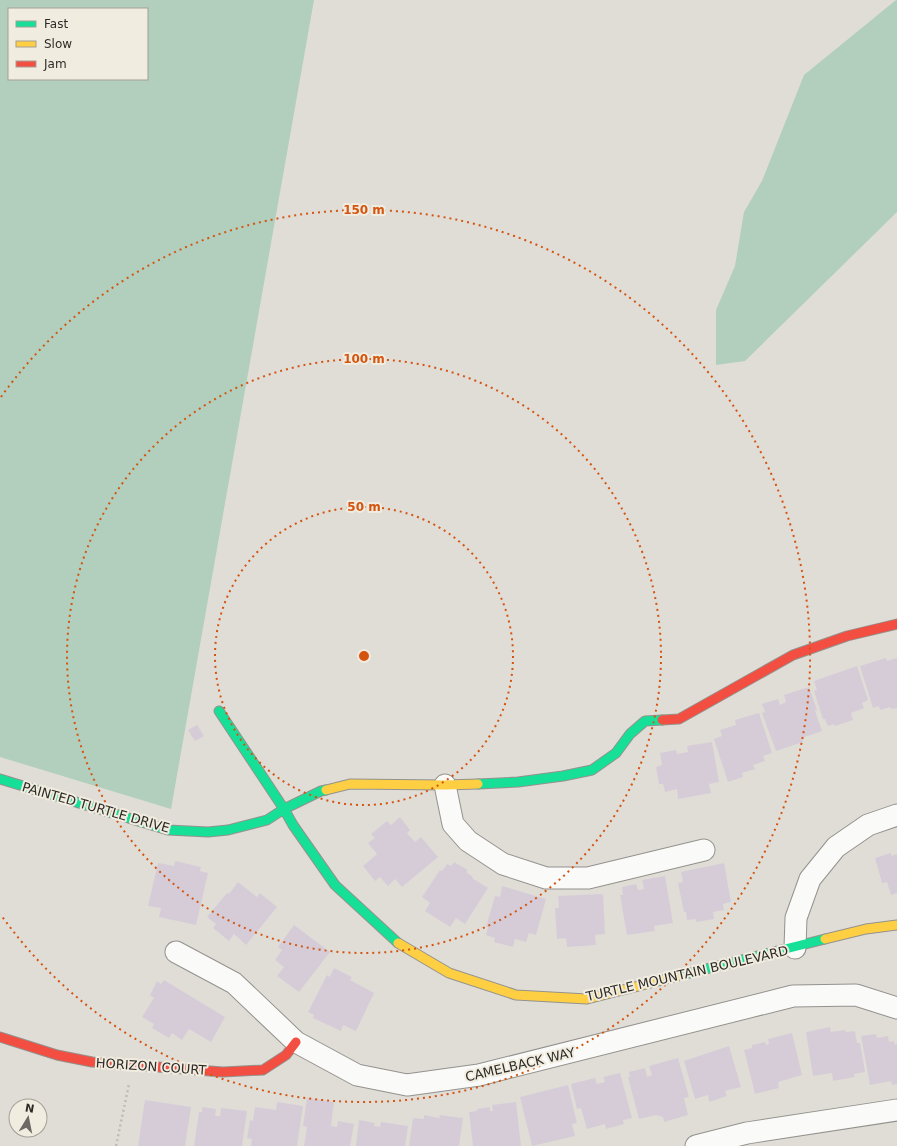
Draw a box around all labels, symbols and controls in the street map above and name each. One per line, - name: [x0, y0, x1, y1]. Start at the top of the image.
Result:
- legend: [8, 8, 148, 80]
- text: Fast: [44, 17, 68, 31]
- text: Slow: [44, 37, 72, 51]
- text: Jam: [43, 57, 67, 71]
- text: 150 m: [343, 203, 385, 217]
- text: 100 m: [343, 352, 385, 366]
- text: 50 m: [347, 500, 381, 514]
- centre of rings: [357, 649, 371, 663]
- street label: PAINTED TURTLE DRIVE: [20, 779, 171, 836]
- street label: TURTLE MOUNTAIN BOULEVARD: [584, 943, 790, 1004]
- street label: CAMELBACK WAY: [464, 1045, 576, 1084]
- street label: HORIZON COURT: [95, 1055, 207, 1078]
- north arrow: [8, 1098, 48, 1138]
- text: N: [24, 1101, 35, 1116]

